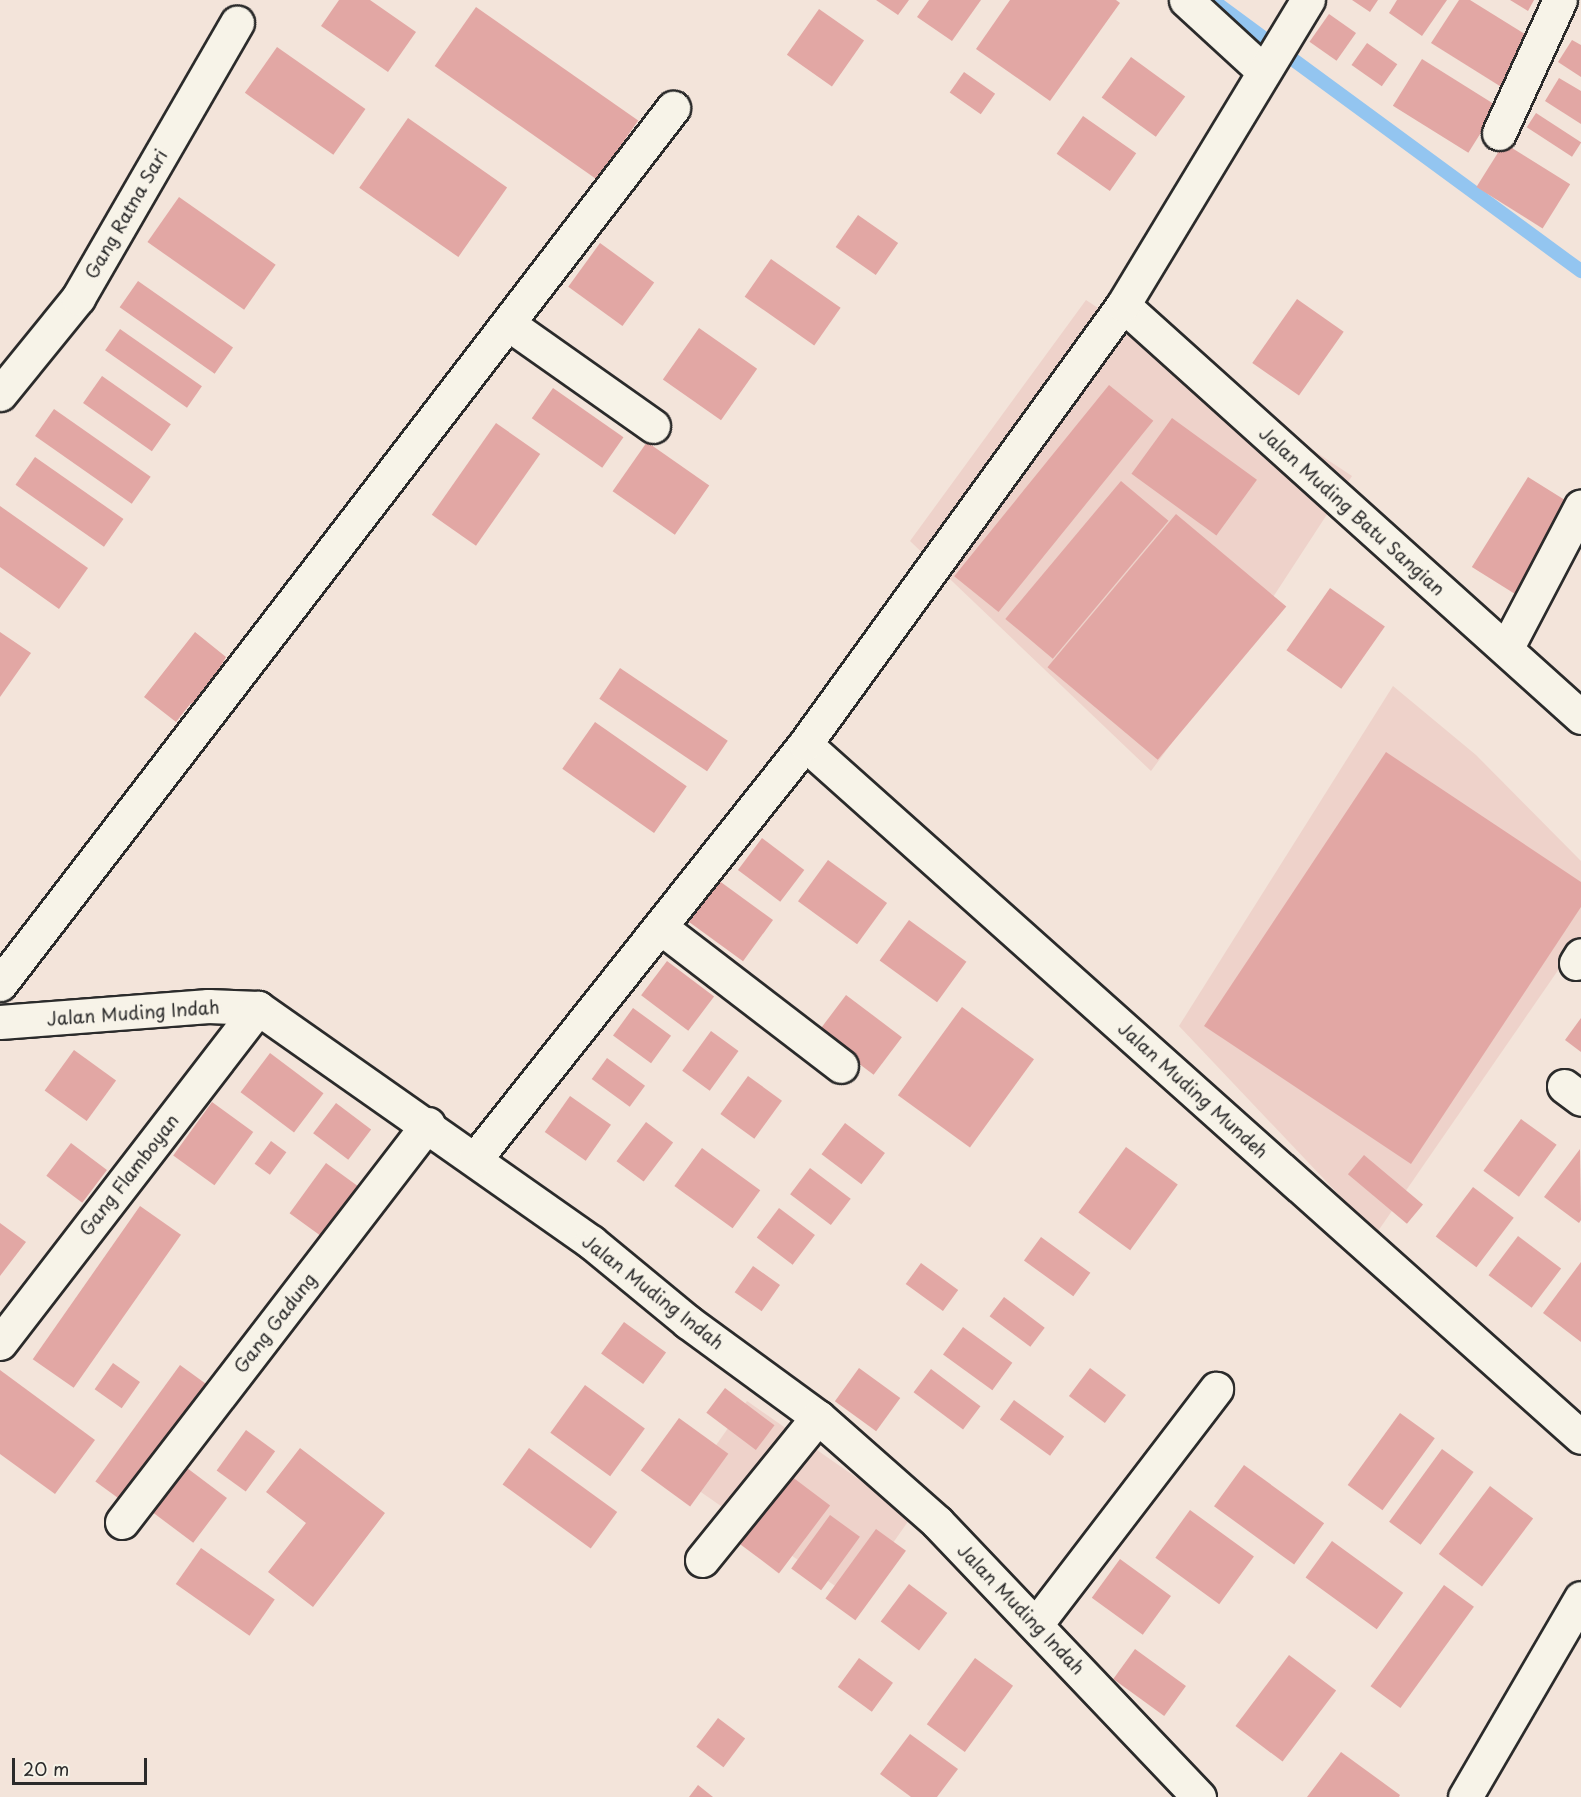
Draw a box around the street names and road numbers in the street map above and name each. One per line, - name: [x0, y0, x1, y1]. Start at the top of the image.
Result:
- street label: Gang Ratna Sari: [80, 146, 172, 282]
- street label: Jalan Muding Batu Sangian: [1255, 422, 1449, 600]
- street label: Jalan Muding Indah: [46, 996, 220, 1030]
- street label: Jalan Muding Mundeh: [1114, 1017, 1272, 1163]
- street label: Gang Flamboyan: [75, 1110, 183, 1240]
- street label: Jalan Muding Indah: [578, 1230, 728, 1354]
- street label: Gang Gadung: [230, 1269, 320, 1377]
- street label: Jalan Muding Indah: [953, 1539, 1089, 1679]

